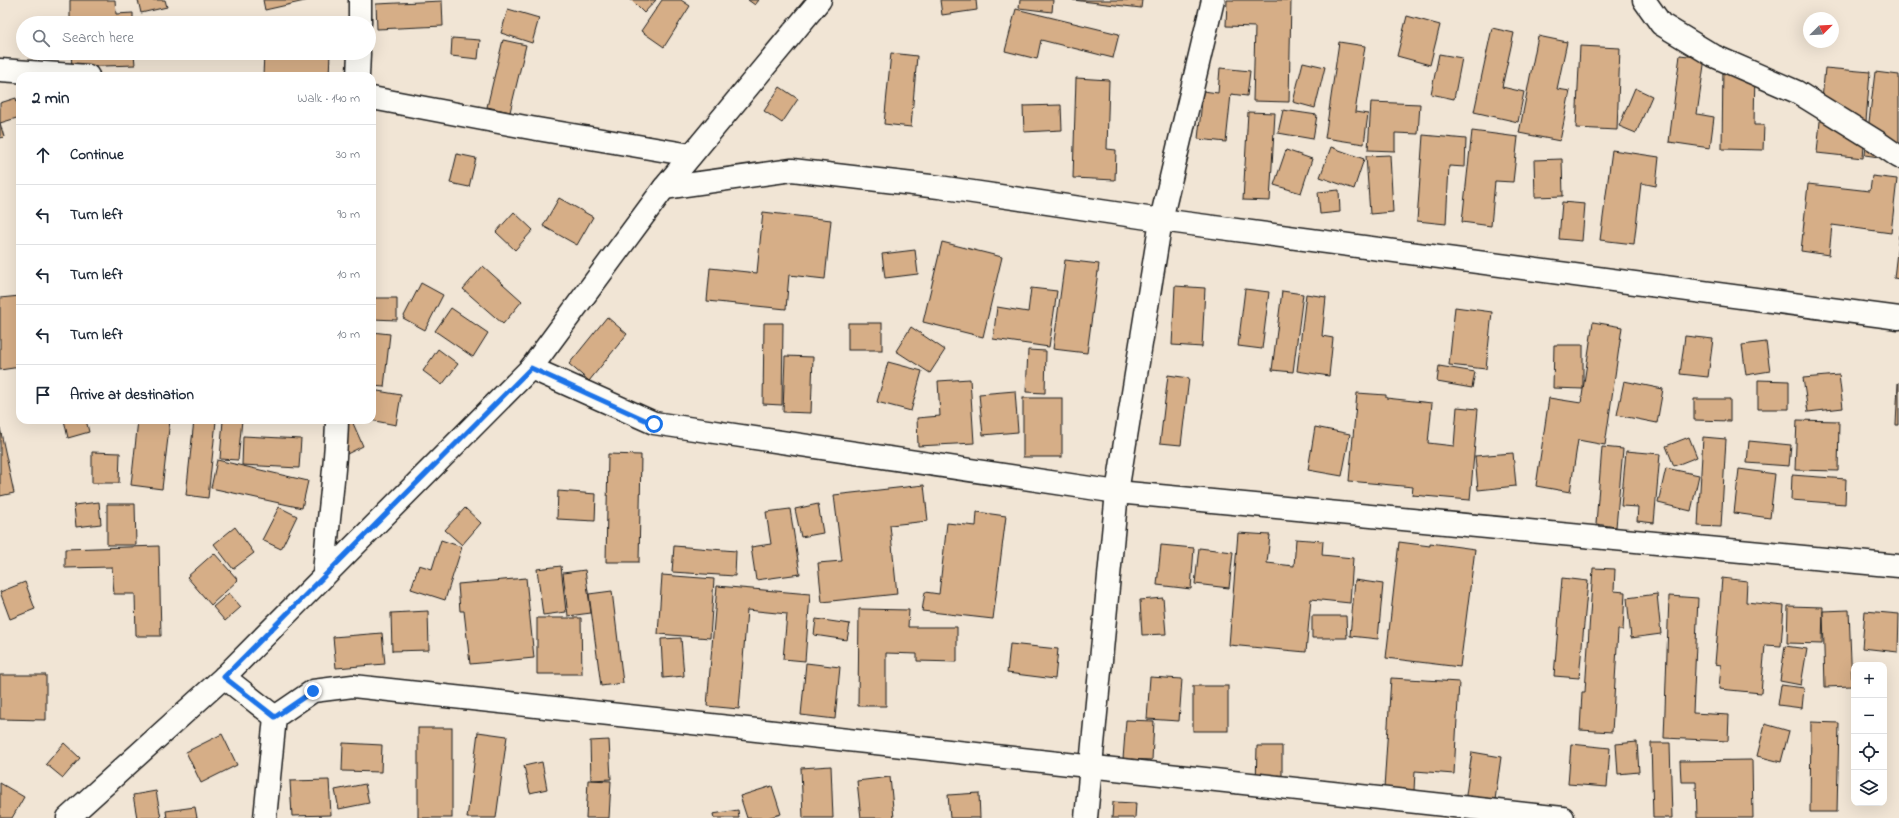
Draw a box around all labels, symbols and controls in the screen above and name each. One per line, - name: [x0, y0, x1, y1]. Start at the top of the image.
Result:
- north arrow: [1803, 12, 1839, 48]
- search box: [16, 16, 376, 60]
- icon: search: [30, 27, 52, 49]
- text: Search here: [62, 27, 134, 49]
- text: 2 min: [32, 86, 69, 111]
- text: Walk · 140 m: [297, 89, 360, 108]
- icon: ahead: [32, 144, 54, 166]
- text: Continue: [70, 144, 124, 166]
- text: 30 m: [336, 145, 360, 164]
- icon: left: [32, 204, 54, 226]
- text: Turn left: [70, 204, 123, 226]
- text: 90 m: [337, 205, 360, 224]
- icon: left: [32, 264, 54, 286]
- text: Turn left: [70, 264, 123, 286]
- text: 10 m: [337, 265, 360, 284]
- icon: left: [32, 324, 54, 346]
- text: Turn left: [70, 324, 123, 346]
- text: 10 m: [337, 325, 360, 344]
- icon: arrive: [32, 384, 54, 406]
- text: Arrive at destination: [70, 384, 194, 406]
- route start: [645, 415, 663, 433]
- map controls: [1851, 662, 1887, 806]
- button: +: [1851, 662, 1887, 698]
- route end: [304, 682, 322, 700]
- button: −: [1851, 698, 1887, 734]
- button: locate: [1851, 734, 1887, 770]
- button: layers: [1851, 770, 1887, 806]

